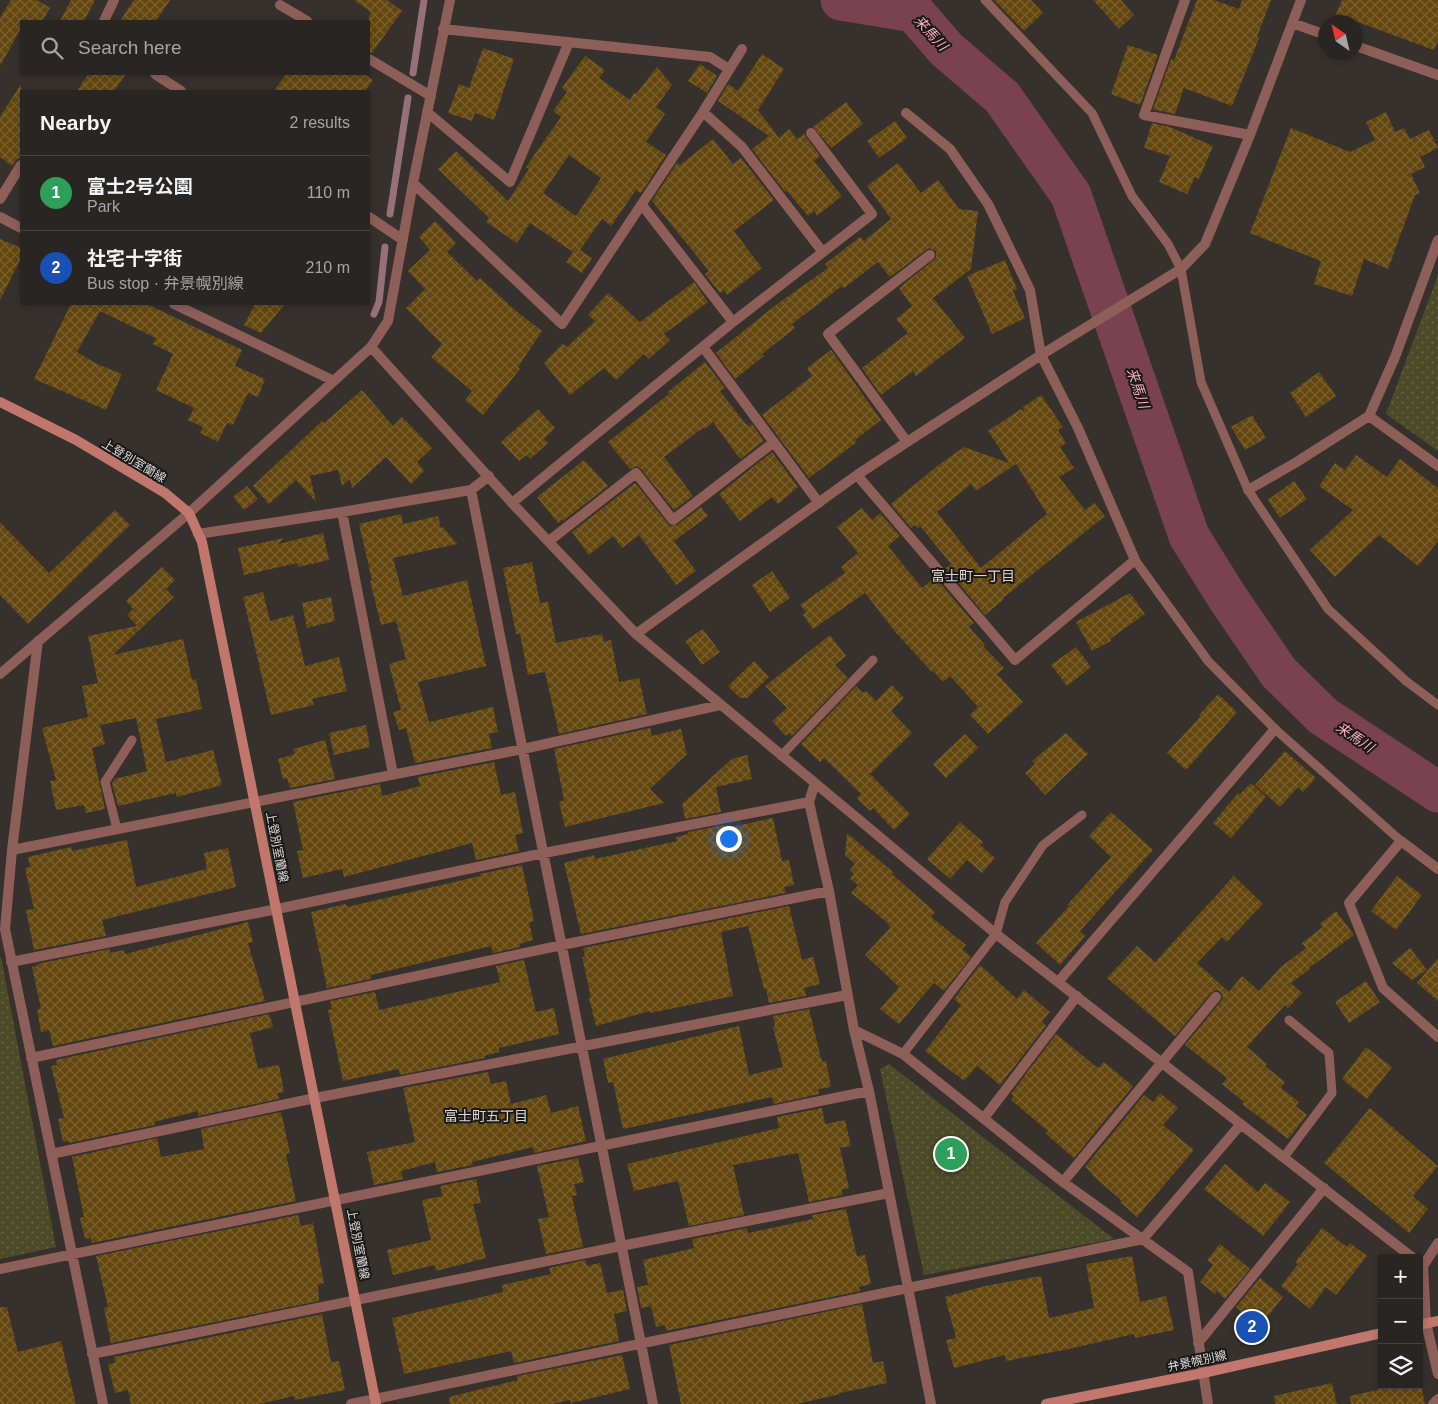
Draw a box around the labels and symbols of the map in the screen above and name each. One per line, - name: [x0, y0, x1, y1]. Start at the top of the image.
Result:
- water label: 来馬川: [911, 12, 953, 55]
- north arrow: [1318, 15, 1363, 60]
- water label: 来馬川: [1124, 366, 1153, 412]
- street label: 上登別室蘭線: [100, 436, 168, 486]
- district label: 富士町一丁目: [931, 568, 1015, 584]
- water label: 来馬川: [1333, 719, 1379, 756]
- street label: 上登別室蘭線: [263, 810, 291, 884]
- your location: [716, 826, 742, 852]
- district label: 富士町五丁目: [444, 1108, 528, 1124]
- pin: 1: [935, 1135, 967, 1173]
- street label: 上登別室蘭線: [344, 1207, 372, 1281]
- pin: 2: [1236, 1308, 1268, 1346]
- street label: 弁景幌別線: [1166, 1348, 1228, 1374]

